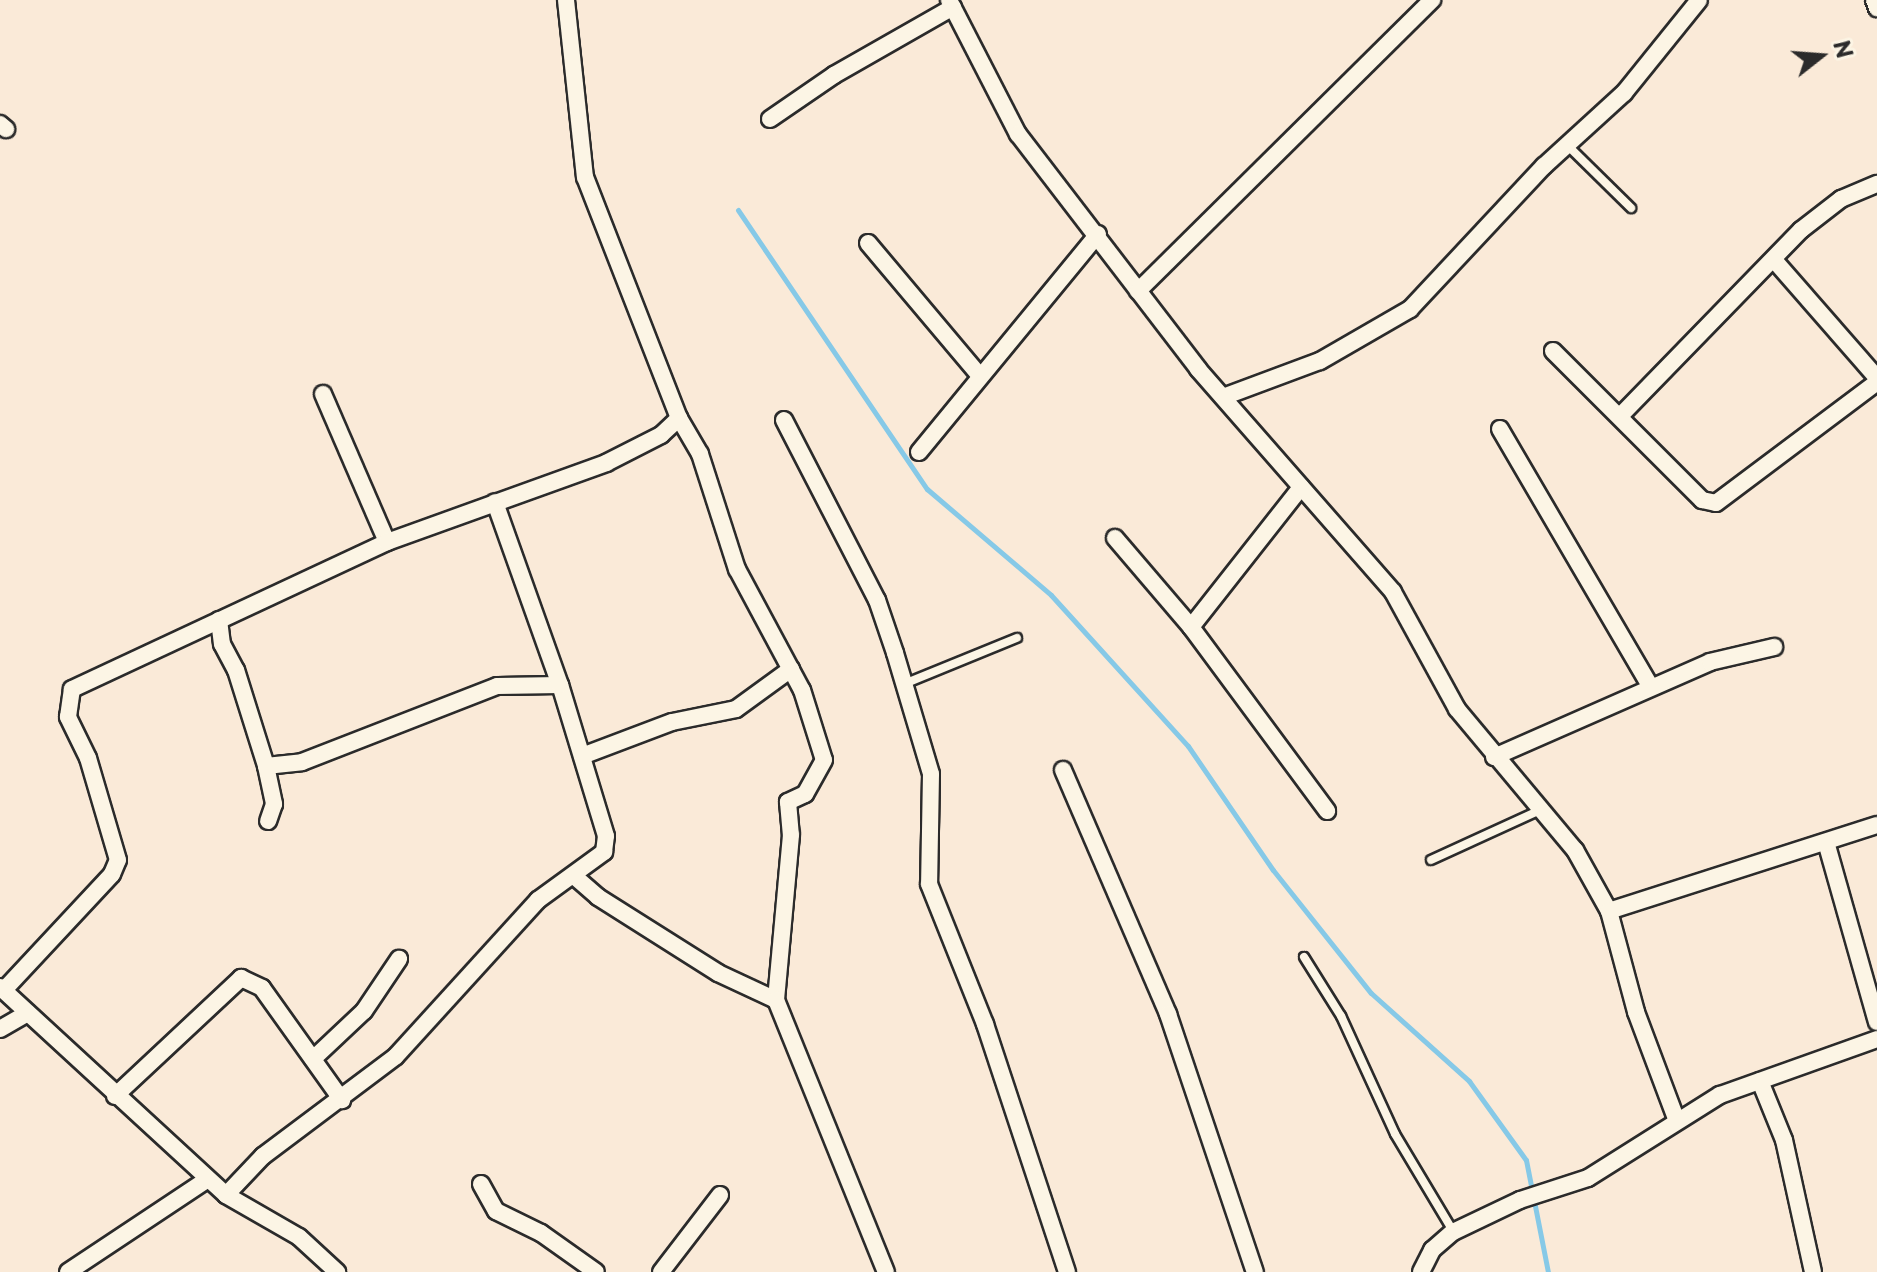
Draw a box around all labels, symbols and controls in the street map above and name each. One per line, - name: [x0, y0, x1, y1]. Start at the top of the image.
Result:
- north arrow: [1781, 16, 1861, 96]
- text: N: [1826, 36, 1863, 62]

